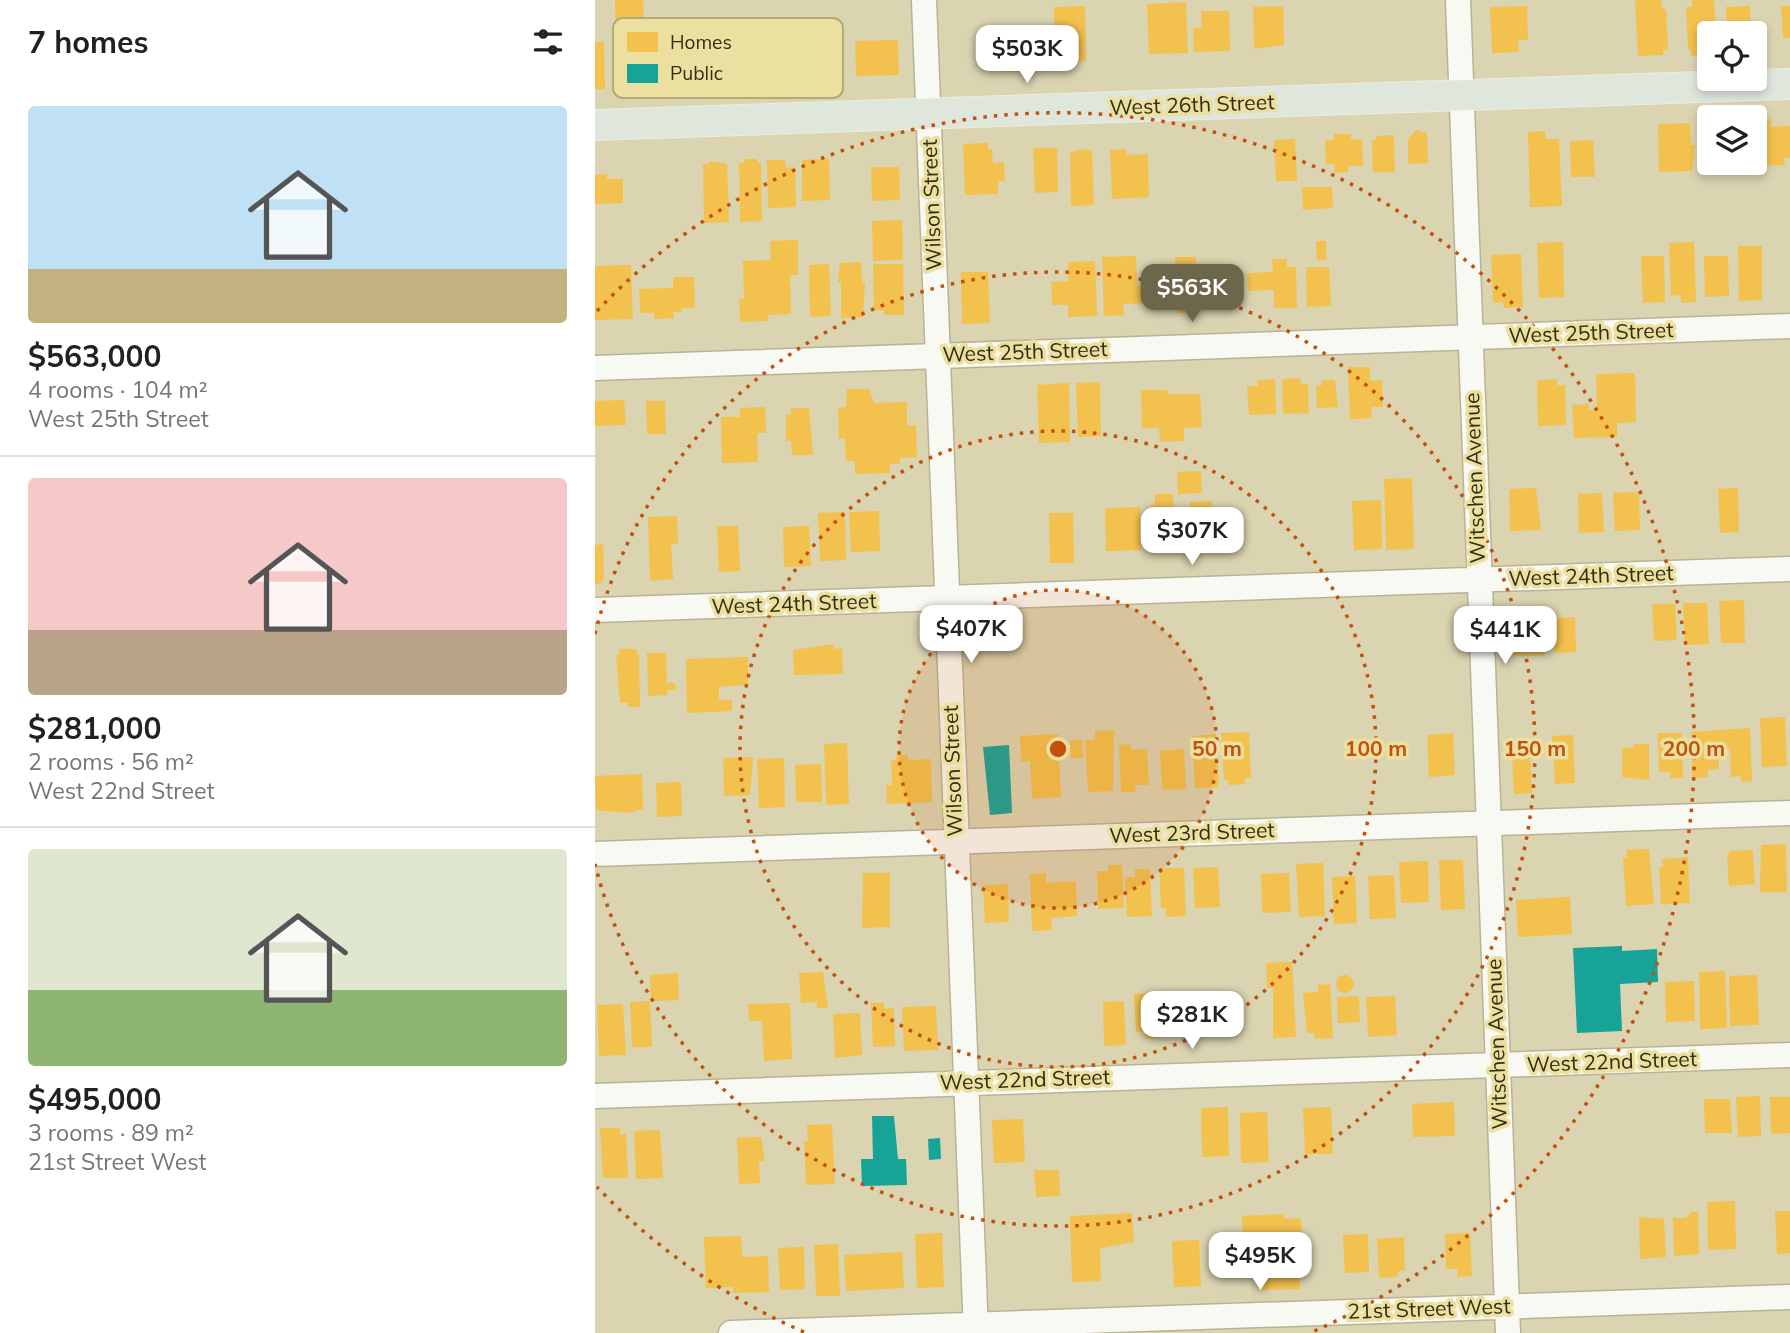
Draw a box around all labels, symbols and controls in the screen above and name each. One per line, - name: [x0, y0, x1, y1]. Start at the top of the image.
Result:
- legend: [613, 18, 843, 98]
- map controls: [1697, 21, 1767, 175]
- button: locate: [1697, 21, 1767, 91]
- text: 7 homes: [28, 23, 149, 61]
- icon: filters: [529, 23, 567, 61]
- pin: $503K: [978, 25, 1076, 85]
- text: Homes: [670, 30, 732, 54]
- text: $503K: [992, 33, 1062, 62]
- text: Public: [670, 61, 723, 85]
- street label: West 26th Street: [1109, 88, 1275, 120]
- button: layers: [1697, 105, 1767, 175]
- street label: Wilson Street: [916, 139, 946, 271]
- icon: home: [235, 152, 361, 278]
- pin: $563K: [1143, 264, 1241, 324]
- text: $563K: [1157, 272, 1227, 301]
- street label: West 25th Street: [1508, 316, 1674, 348]
- street label: West 25th Street: [942, 335, 1108, 367]
- text: $563,000: [28, 337, 161, 375]
- text: 4 rooms · 104 m²: [28, 375, 208, 404]
- street label: Witschen Avenue: [1458, 392, 1490, 564]
- text: West 25th Street: [28, 404, 209, 433]
- pin: $307K: [1143, 508, 1241, 567]
- text: $307K: [1157, 515, 1227, 544]
- icon: home: [235, 524, 361, 650]
- street label: West 24th Street: [1508, 559, 1674, 591]
- street label: West 24th Street: [711, 587, 877, 619]
- pin: $407K: [922, 606, 1020, 665]
- pin: $441K: [1456, 606, 1554, 666]
- text: $407K: [936, 613, 1006, 642]
- text: $441K: [1470, 614, 1540, 643]
- street label: Wilson Street: [937, 705, 967, 837]
- text: $281,000: [28, 709, 161, 747]
- text: 50 m: [1192, 735, 1242, 761]
- text: 100 m: [1345, 735, 1407, 761]
- text: 150 m: [1504, 735, 1566, 761]
- text: 200 m: [1663, 735, 1725, 761]
- centre of rings: [1046, 737, 1070, 761]
- text: 2 rooms · 56 m²: [28, 747, 194, 776]
- text: West 22nd Street: [28, 776, 215, 805]
- street label: West 23rd Street: [1109, 816, 1275, 848]
- icon: home: [235, 895, 361, 1021]
- street label: Witschen Avenue: [1480, 958, 1512, 1130]
- pin: $281K: [1143, 992, 1241, 1051]
- text: $281K: [1157, 999, 1227, 1028]
- street label: West 22nd Street: [1526, 1045, 1698, 1077]
- street label: West 22nd Street: [939, 1063, 1111, 1095]
- text: $495,000: [28, 1080, 161, 1118]
- text: 3 rooms · 89 m²: [28, 1118, 194, 1147]
- text: 21st Street West: [28, 1147, 207, 1176]
- pin: $495K: [1211, 1232, 1309, 1292]
- text: $495K: [1225, 1240, 1295, 1269]
- street label: 21st Street West: [1347, 1292, 1511, 1324]

